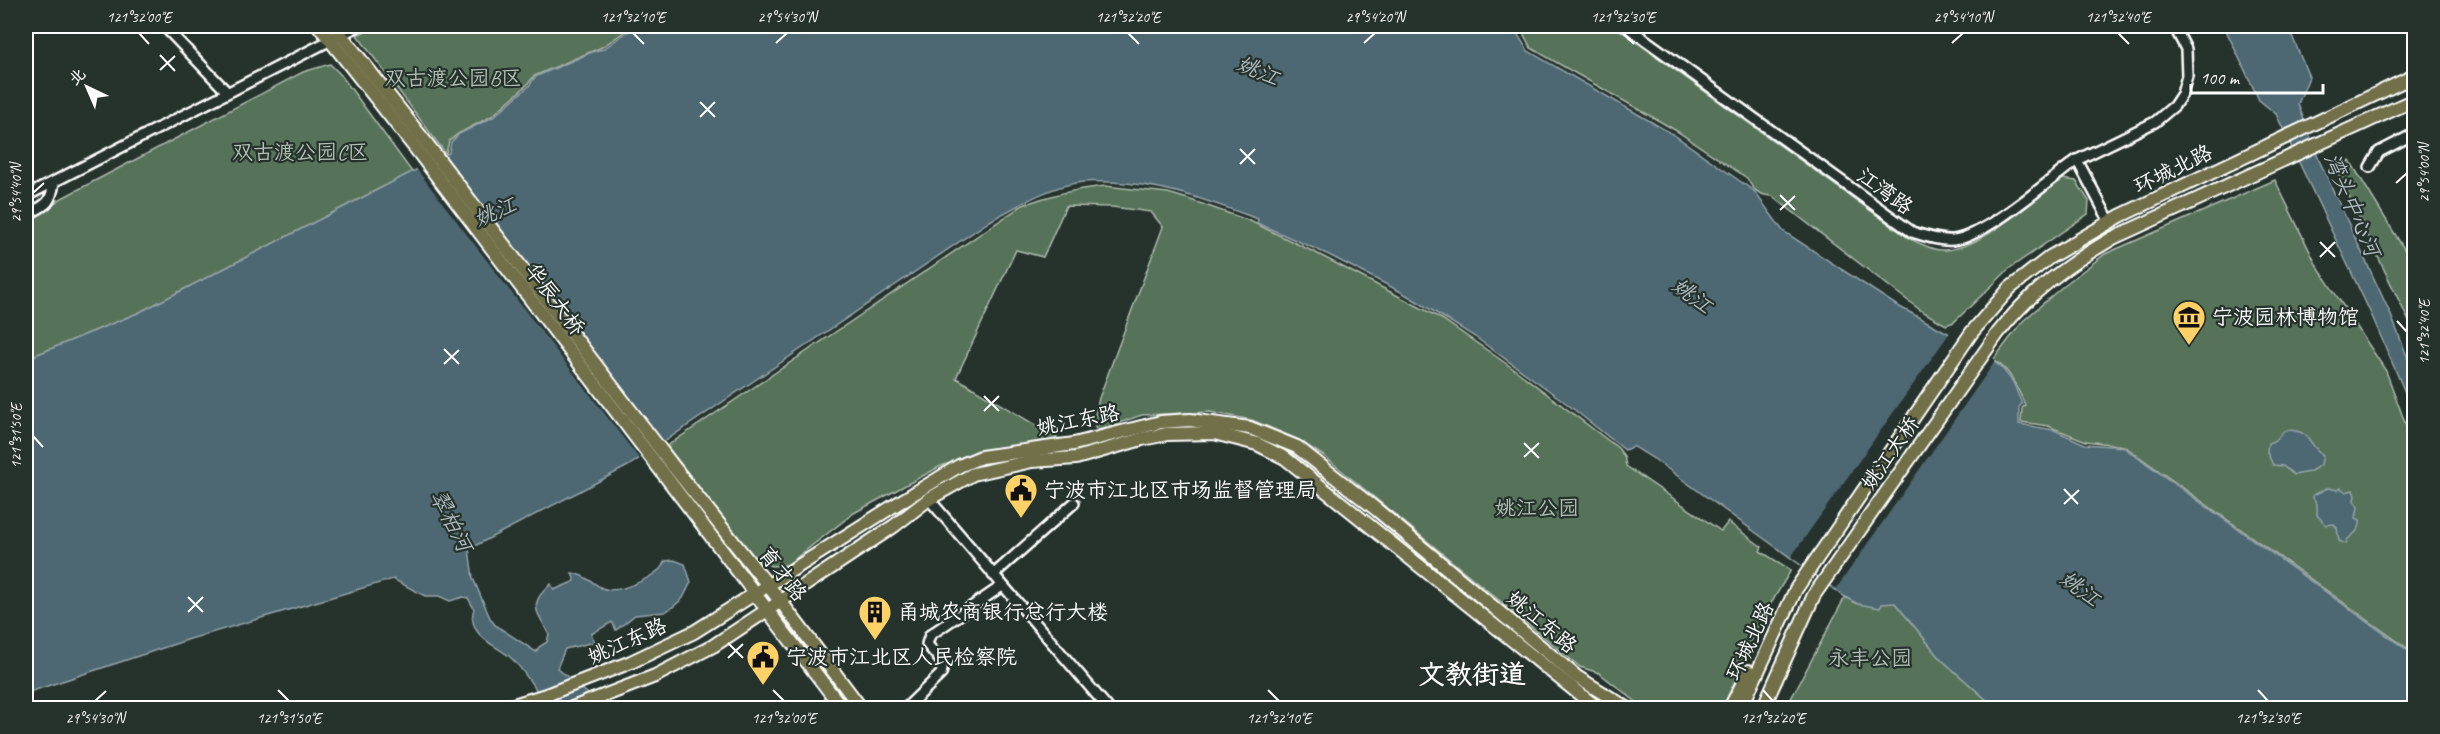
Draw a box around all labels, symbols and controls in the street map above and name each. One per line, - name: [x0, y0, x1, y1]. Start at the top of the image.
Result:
- text: 121°32'00"E: [107, 8, 173, 27]
- text: 121°32'10"E: [601, 8, 667, 27]
- text: 29°54'30"N: [757, 8, 820, 27]
- text: 121°32'20"E: [1096, 8, 1162, 27]
- text: 29°54'20"N: [1345, 8, 1408, 27]
- text: 121°32'30"E: [1591, 8, 1657, 27]
- text: 29°54'10"N: [1933, 8, 1996, 27]
- text: 121°32'40"E: [2086, 8, 2152, 27]
- water label: 姚江: [1232, 50, 1285, 93]
- north arrow: [57, 57, 117, 117]
- scale bar: [2191, 57, 2323, 95]
- text: 北: [65, 64, 90, 90]
- park label: 双古渡公园B区: [385, 65, 521, 91]
- text: 100 m: [2200, 67, 2241, 89]
- park label: 双古渡公园C区: [232, 139, 368, 165]
- street label: 环城北路: [2130, 139, 2216, 199]
- text: 29°54'00"N: [2415, 140, 2434, 203]
- water label: 湾头中心河: [2318, 149, 2388, 264]
- text: 29°54'40"N: [7, 160, 26, 223]
- street label: 江湾路: [1852, 162, 1918, 220]
- water label: 姚江: [469, 190, 522, 233]
- street label: 华辰大桥: [519, 258, 591, 340]
- water label: 姚江: [1666, 272, 1719, 321]
- text: 121°32'40"E: [2415, 298, 2434, 364]
- museum icon: 宁波园林博物馆: [2171, 299, 2207, 346]
- place label: 宁波园林博物馆: [2212, 304, 2359, 330]
- street label: 姚江东路: [1034, 399, 1122, 441]
- text: 121°31'50"E: [7, 402, 26, 468]
- street label: 姚江大桥: [1855, 411, 1925, 495]
- public building icon: 宁波市江北区市场监督管理局: [1003, 472, 1039, 519]
- place label: 宁波市江北区市场监督管理局: [1044, 477, 1317, 503]
- water label: 翠柏河: [424, 485, 480, 559]
- park label: 姚江公园: [1495, 495, 1579, 521]
- street label: 育才路: [753, 541, 813, 607]
- water label: 姚江: [2054, 565, 2107, 614]
- street label: 姚江东路: [1501, 585, 1583, 659]
- building icon: 甬城农商银行总行大楼: [857, 594, 893, 641]
- street label: 环城北路: [1720, 597, 1780, 685]
- place label: 甬城农商银行总行大楼: [898, 599, 1108, 625]
- street label: 姚江东路: [583, 612, 671, 670]
- public building icon: 宁波市江北区人民检察院: [745, 639, 781, 686]
- place label: 宁波市江北区人民检察院: [786, 644, 1017, 670]
- park label: 永丰公园: [1828, 645, 1912, 671]
- district label: 文教街道: [1418, 657, 1526, 691]
- text: 29°54'30"N: [65, 709, 128, 728]
- text: 121°31'50"E: [257, 709, 323, 728]
- text: 121°32'00"E: [752, 709, 818, 728]
- text: 121°32'10"E: [1247, 709, 1313, 728]
- text: 121°32'20"E: [1741, 709, 1807, 728]
- text: 121°32'30"E: [2236, 709, 2302, 728]

